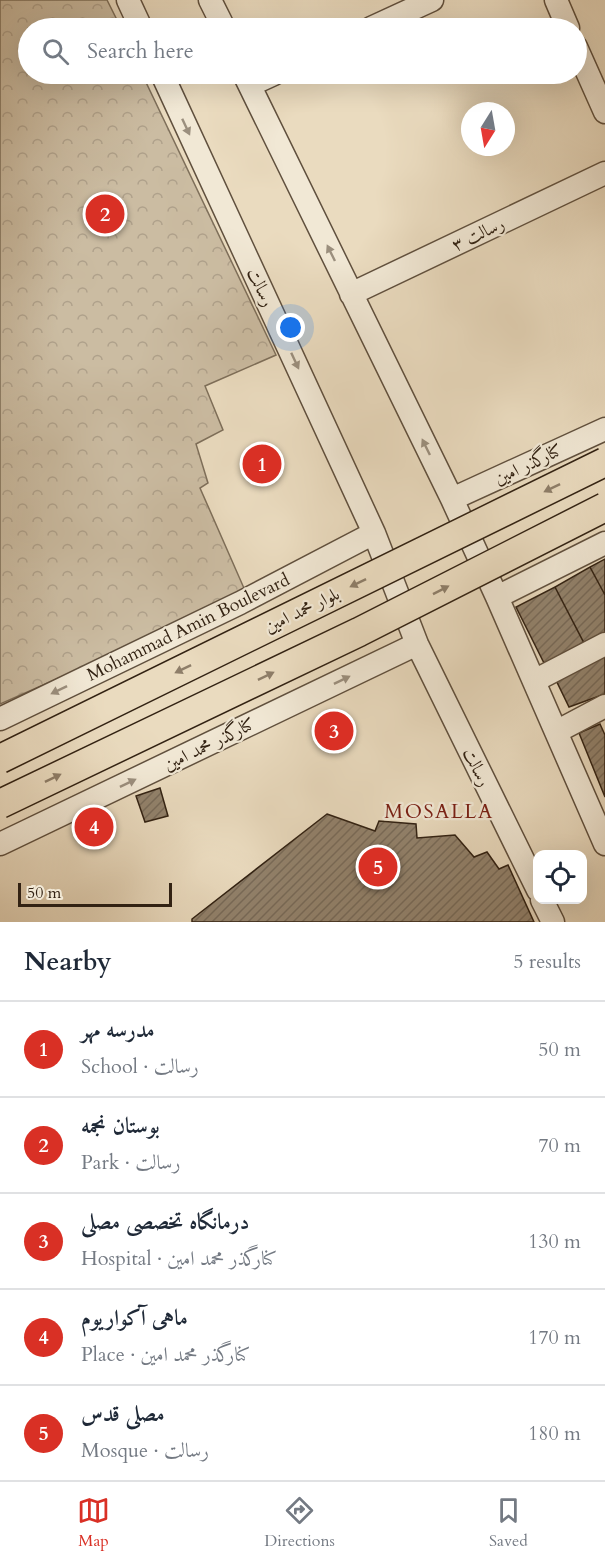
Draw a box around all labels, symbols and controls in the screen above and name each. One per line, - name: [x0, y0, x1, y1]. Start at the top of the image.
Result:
- search box: [18, 18, 587, 84]
- icon: search: [39, 35, 72, 68]
- text: Search here: [87, 36, 194, 66]
- north arrow: [461, 102, 515, 156]
- one-way arrow: [182, 118, 191, 135]
- pin: 2: [86, 192, 124, 236]
- street label: رسالت ۳: [448, 211, 509, 258]
- one-way arrow: [326, 244, 335, 261]
- street label: رسالت: [241, 264, 280, 311]
- your location: [276, 313, 305, 342]
- one-way arrow: [290, 352, 299, 369]
- street label: کنارگذر امین: [490, 437, 566, 491]
- one-way arrow: [421, 438, 431, 455]
- pin: 1: [242, 442, 282, 486]
- one-way arrow: [544, 483, 561, 492]
- street label: Mohammad Amin Boulevard: [83, 567, 294, 688]
- one-way arrow: [350, 578, 367, 587]
- street label: بلوار محمد امین: [260, 582, 344, 639]
- one-way arrow: [433, 585, 450, 594]
- one-way arrow: [175, 664, 192, 674]
- one-way arrow: [258, 671, 275, 680]
- one-way arrow: [334, 675, 351, 684]
- one-way arrow: [50, 685, 68, 695]
- pin: 3: [314, 708, 354, 754]
- street label: کنارگذر محمد امین: [159, 711, 259, 777]
- street label: رسالت: [456, 744, 497, 791]
- one-way arrow: [44, 774, 61, 783]
- one-way arrow: [120, 778, 137, 787]
- district label: MOSALLA: [384, 798, 494, 825]
- pin: 4: [74, 804, 113, 850]
- pin: 5: [358, 844, 398, 890]
- map controls: [533, 850, 587, 904]
- button: locate: [533, 850, 587, 904]
- scale bar: [18, 880, 172, 908]
- text: 50 m: [27, 882, 61, 904]
- text: Nearby: [24, 944, 112, 979]
- text: 5 results: [513, 948, 581, 975]
- text: مدرسه مهر: [81, 1015, 155, 1045]
- text: 1: [38, 1036, 49, 1063]
- text: 50 m: [538, 1036, 581, 1063]
- text: School · رسالت: [81, 1053, 199, 1080]
- text: بوستان نجمه: [81, 1111, 160, 1141]
- text: 2: [38, 1132, 49, 1159]
- text: 70 m: [538, 1132, 581, 1159]
- text: Park · رسالت: [81, 1149, 180, 1176]
- text: درمانگاه تخصصی مصلی: [81, 1207, 249, 1237]
- text: 3: [38, 1228, 49, 1255]
- text: 130 m: [528, 1228, 581, 1255]
- text: Hospital · کنارگذر محمد امین: [81, 1245, 277, 1272]
- text: ماهی آکواریوم: [81, 1303, 188, 1333]
- text: 4: [38, 1324, 49, 1351]
- text: 170 m: [528, 1324, 581, 1351]
- text: Place · کنارگذر محمد امین: [81, 1341, 250, 1368]
- text: مصلی قدس: [81, 1399, 165, 1429]
- text: 5: [38, 1420, 49, 1447]
- text: 180 m: [528, 1420, 581, 1447]
- text: Mosque · رسالت: [81, 1437, 209, 1464]
- tab: Map: [77, 1494, 110, 1552]
- tab: Directions: [264, 1494, 335, 1552]
- tab: Saved: [489, 1494, 528, 1552]

